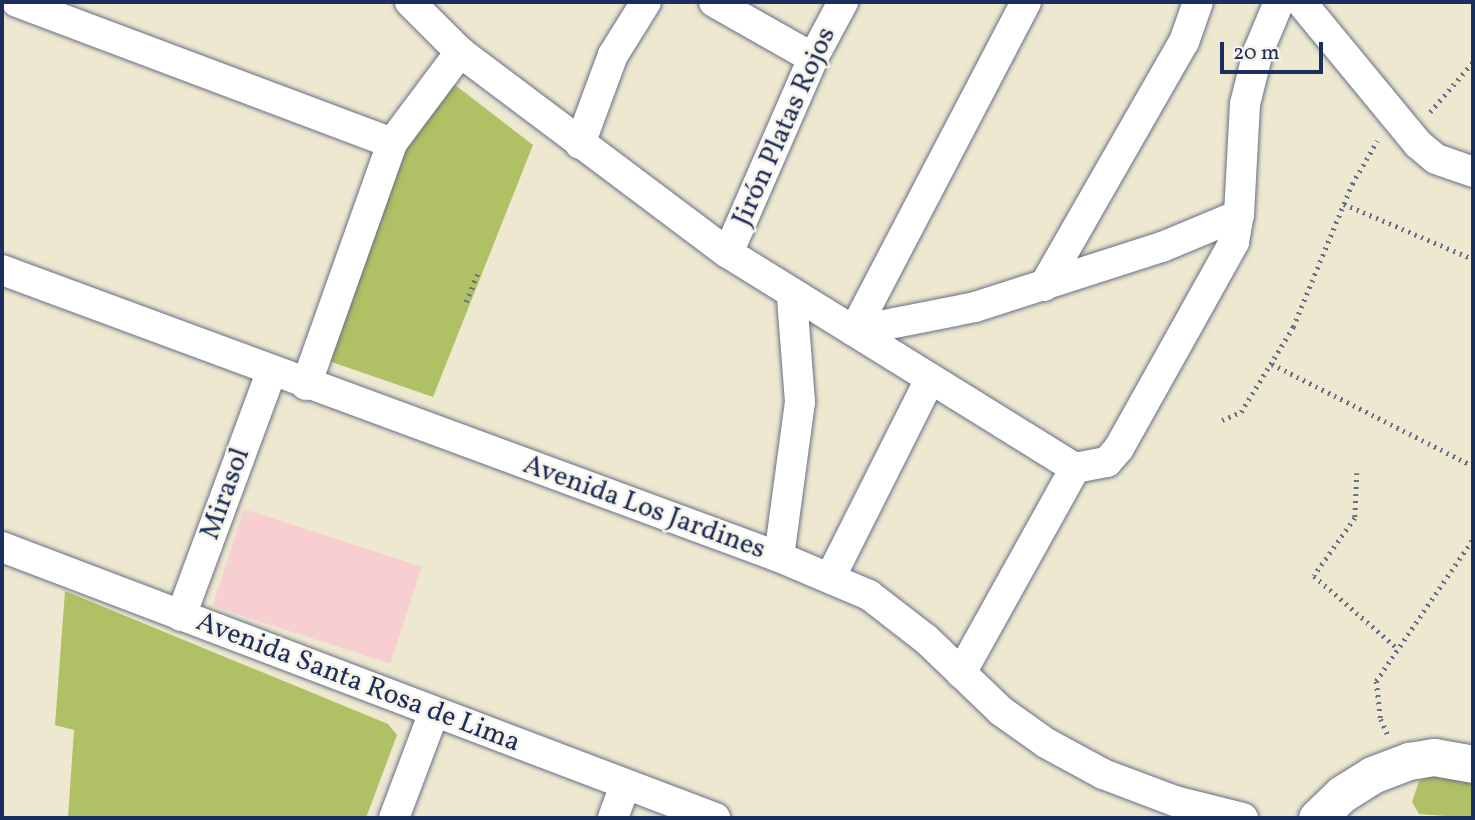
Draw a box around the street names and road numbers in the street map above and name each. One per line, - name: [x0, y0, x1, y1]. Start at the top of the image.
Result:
- street label: Jirón Platas Rojos: [726, 22, 844, 232]
- street label: Mirasol: [194, 444, 258, 544]
- street label: Avenida Los Jardines: [518, 449, 770, 567]
- street label: Avenida Santa Rosa de Lima: [191, 606, 525, 760]

